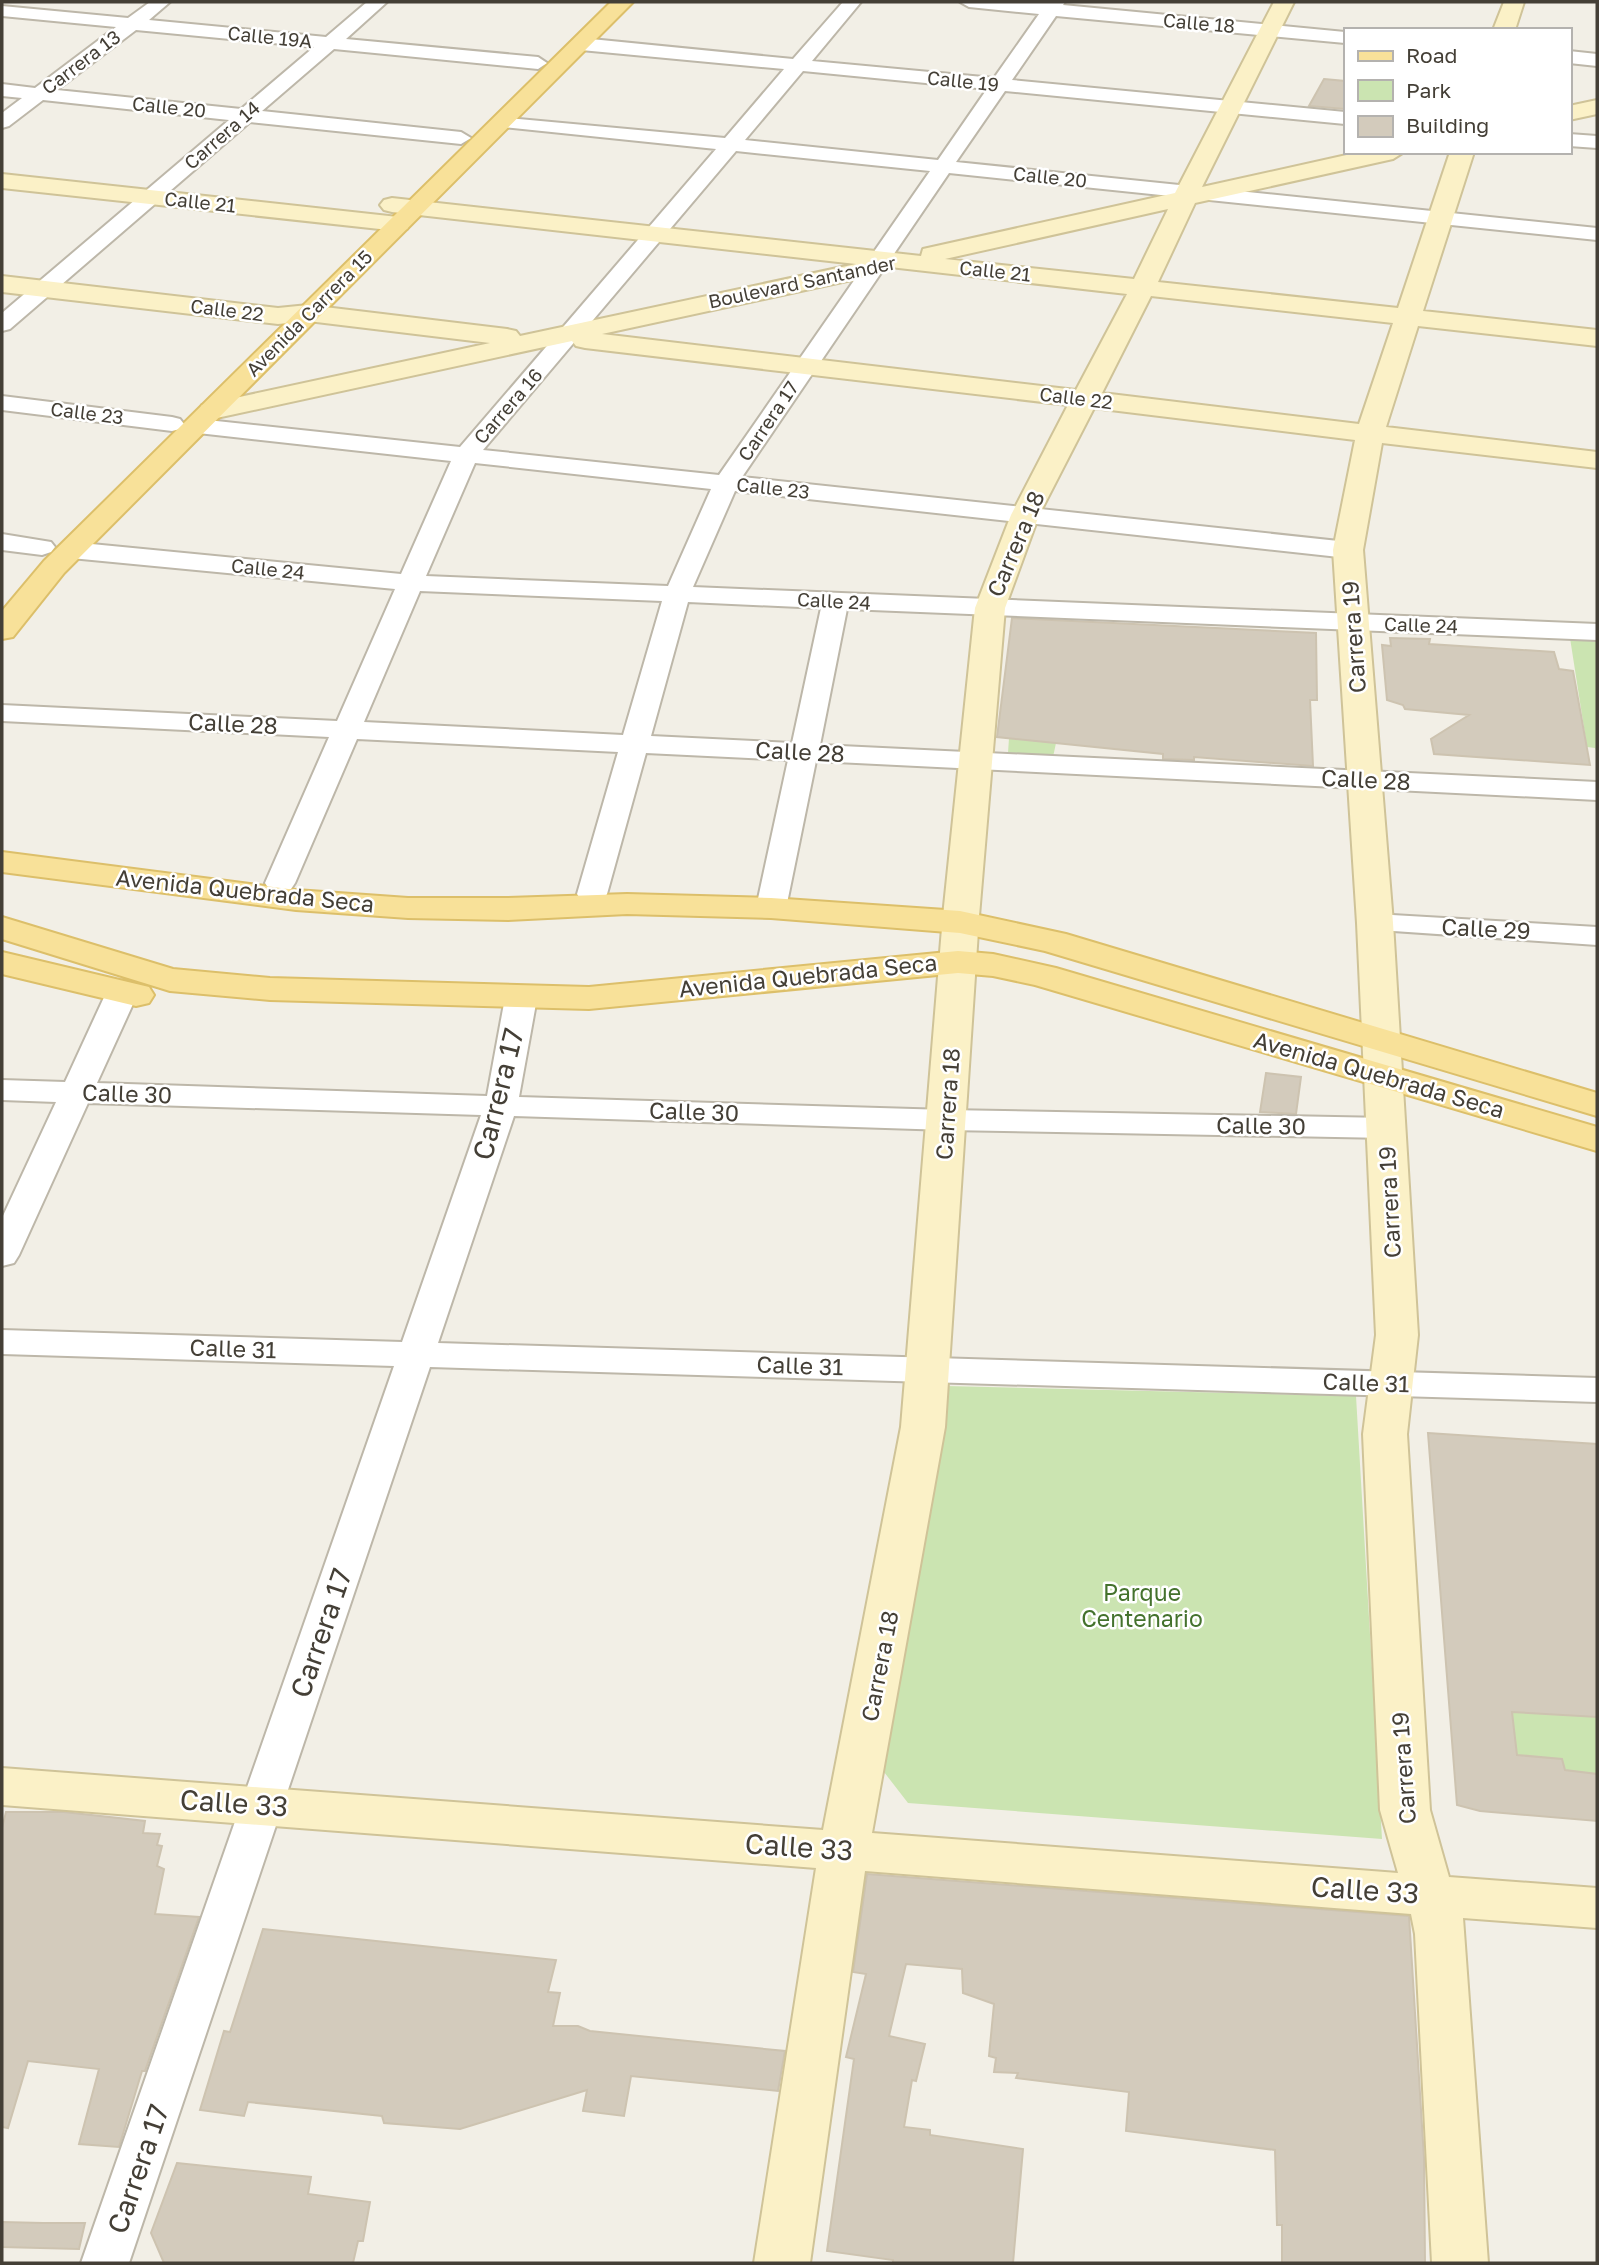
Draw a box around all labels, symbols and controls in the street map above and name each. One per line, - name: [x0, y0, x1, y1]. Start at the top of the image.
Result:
- street label: Calle 18: [1162, 8, 1236, 37]
- street label: Calle 19A: [227, 21, 314, 52]
- street label: Carrera 13: [37, 25, 124, 99]
- legend: [1344, 28, 1571, 154]
- text: Road: [1406, 42, 1457, 68]
- street label: Calle 19: [926, 65, 1000, 96]
- text: Park: [1406, 77, 1452, 103]
- street label: Calle 20: [131, 91, 207, 122]
- street label: Carrera 14: [179, 95, 264, 174]
- text: Building: [1406, 112, 1489, 138]
- street label: Calle 20: [1012, 161, 1088, 192]
- street label: Calle 21: [163, 186, 237, 217]
- street label: Avenida Carrera 15: [241, 245, 377, 381]
- street label: Boulevard Santander: [706, 250, 898, 313]
- street label: Calle 21: [958, 255, 1032, 286]
- street label: Calle 22: [189, 294, 265, 325]
- street label: Carrera 16: [469, 363, 547, 448]
- street label: Carrera 17: [733, 376, 803, 465]
- street label: Calle 22: [1038, 382, 1114, 413]
- street label: Calle 23: [49, 397, 125, 428]
- street label: Calle 23: [735, 472, 811, 503]
- street label: Carrera 18: [980, 486, 1050, 601]
- street label: Calle 24: [230, 553, 306, 584]
- street label: Carrera 19: [1335, 580, 1371, 694]
- street label: Calle 24: [796, 587, 872, 614]
- street label: Calle 24: [1384, 612, 1458, 637]
- street label: Calle 28: [188, 707, 279, 739]
- street label: Calle 28: [755, 735, 846, 767]
- street label: Calle 28: [1321, 763, 1412, 795]
- street label: Avenida Quebrada Seca: [115, 863, 376, 917]
- street label: Calle 29: [1441, 912, 1531, 944]
- street label: Avenida Quebrada Seca: [677, 948, 938, 1002]
- street label: Carrera 17: [465, 1025, 530, 1163]
- street label: Avenida Quebrada Seca: [1251, 1025, 1508, 1123]
- street label: Carrera 18: [929, 1047, 965, 1161]
- street label: Calle 30: [82, 1077, 172, 1109]
- street label: Calle 30: [649, 1095, 739, 1127]
- street label: Calle 30: [1216, 1110, 1306, 1140]
- street label: Carrera 19: [1372, 1145, 1406, 1259]
- street label: Calle 31: [189, 1332, 277, 1364]
- street label: Calle 31: [756, 1349, 844, 1381]
- street label: Calle 31: [1322, 1366, 1410, 1398]
- street label: Carrera 17: [283, 1564, 358, 1702]
- park label: Parque Centenario: [1081, 1578, 1203, 1632]
- street label: Carrera 18: [855, 1608, 903, 1724]
- street label: Carrera 19: [1385, 1711, 1421, 1825]
- street label: Calle 33: [179, 1782, 289, 1823]
- street label: Calle 33: [744, 1826, 854, 1867]
- street label: Calle 33: [1310, 1869, 1420, 1910]
- street label: Carrera 17: [100, 2100, 175, 2238]

